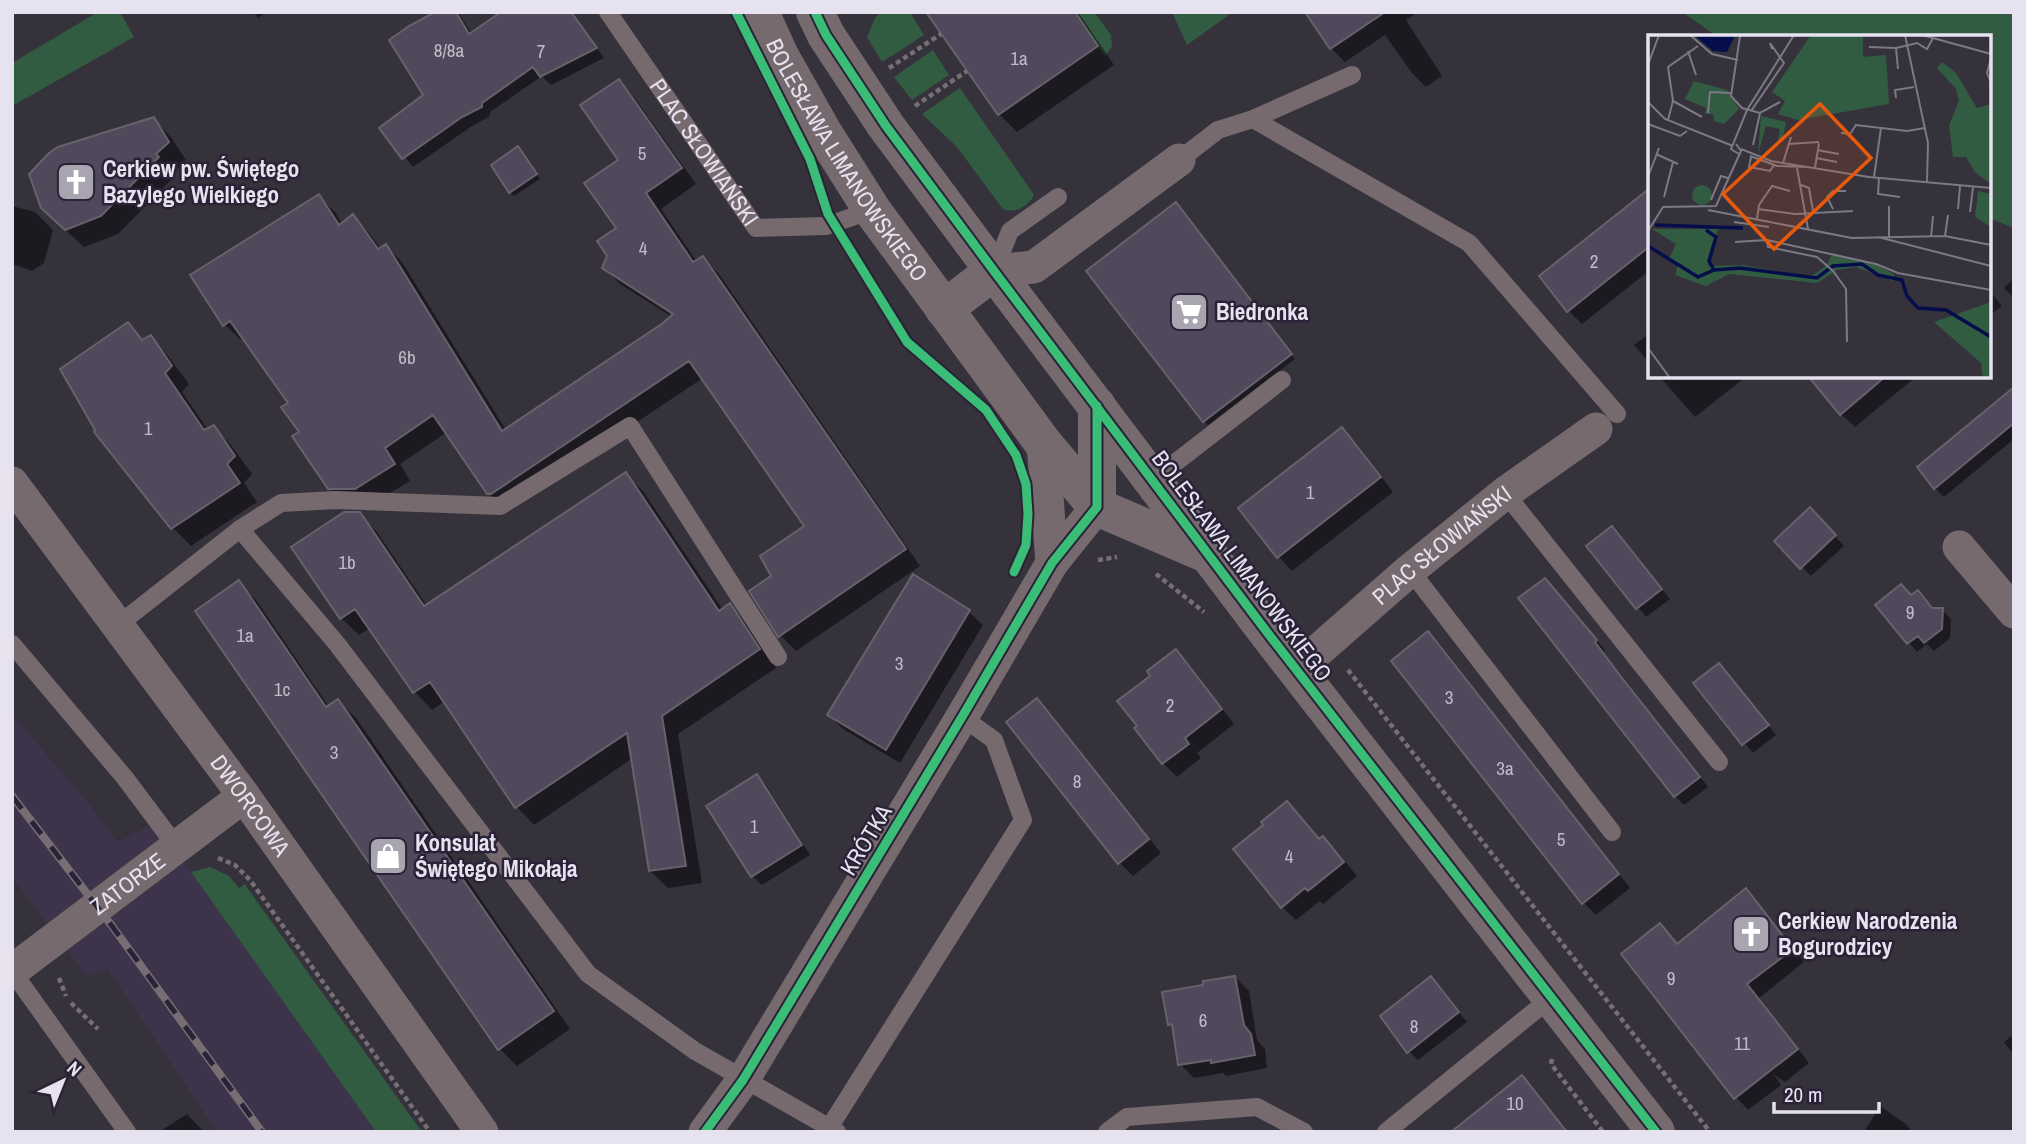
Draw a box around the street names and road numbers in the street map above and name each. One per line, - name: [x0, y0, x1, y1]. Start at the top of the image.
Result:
- street label: BOLESŁAWA LIMANOWSKIEGO: [759, 34, 935, 288]
- street label: PLAC SŁOWIAŃSKI: [643, 72, 766, 232]
- street label: BOLESŁAWA LIMANOWSKIEGO: [1145, 444, 1340, 687]
- street label: PLAC SŁOWIAŃSKI: [1365, 478, 1517, 611]
- street label: DWORCOWA: [204, 748, 298, 862]
- street label: KRÓTKA: [832, 798, 899, 881]
- street label: ZATORZE: [84, 845, 171, 922]

